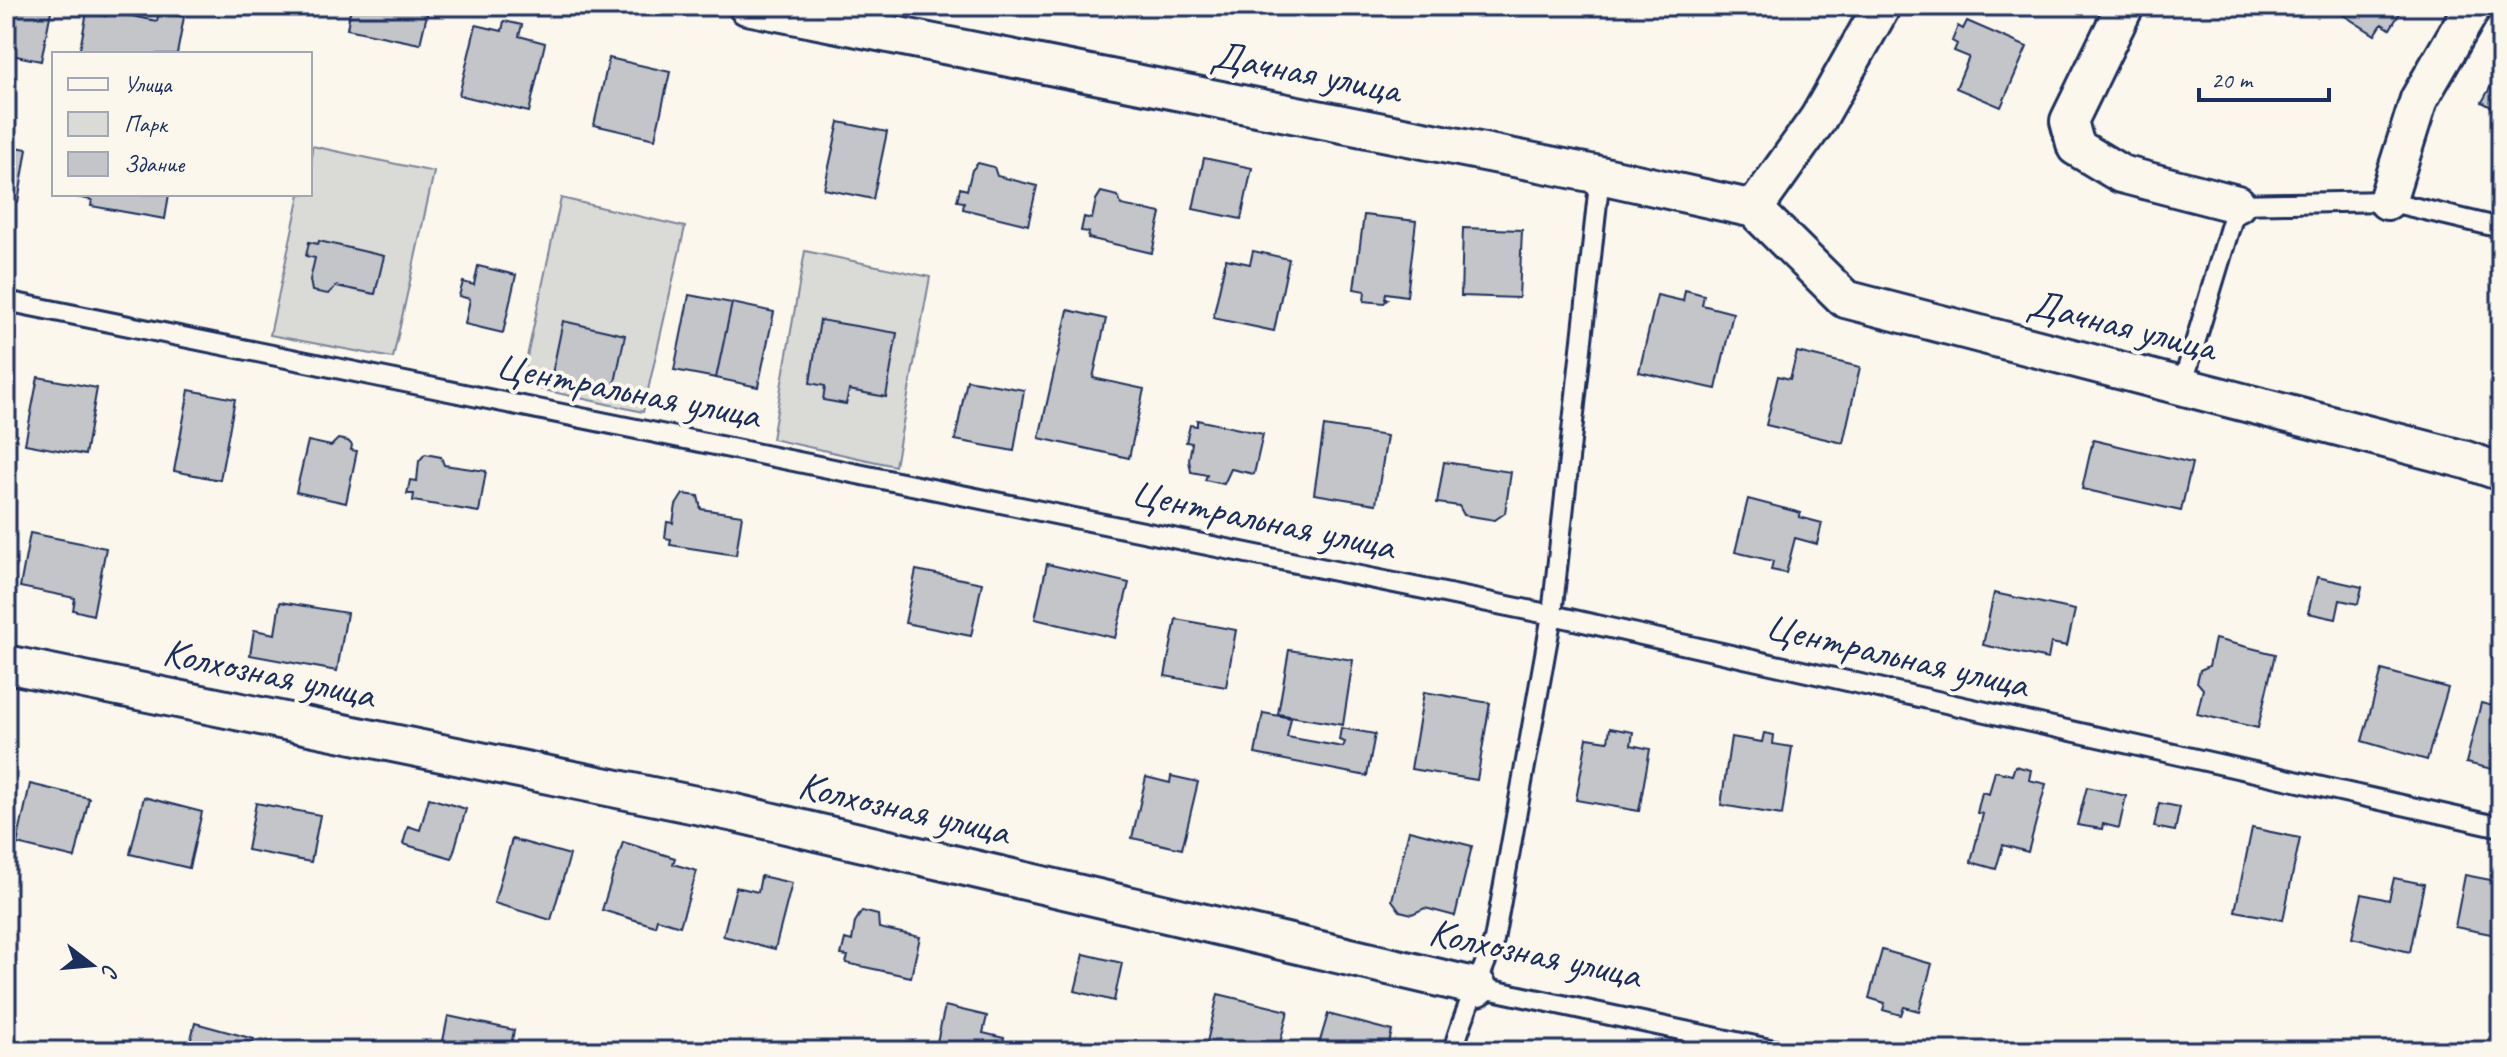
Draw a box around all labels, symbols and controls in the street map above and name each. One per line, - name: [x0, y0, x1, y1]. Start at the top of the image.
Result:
- street label: Дачная улица: [1207, 29, 1408, 115]
- legend: [52, 52, 312, 196]
- scale bar: [2199, 52, 2329, 102]
- text: 20 m: [2211, 65, 2254, 95]
- text: Улица: [124, 69, 173, 99]
- text: Парк: [124, 109, 169, 139]
- text: Здание: [124, 149, 186, 179]
- street label: Дачная улица: [2023, 278, 2224, 373]
- street label: Центральная улица: [492, 340, 767, 441]
- street label: Центральная улица: [1127, 467, 1402, 572]
- street label: Центральная улица: [1761, 601, 2036, 710]
- street label: Колхозная улица: [159, 626, 382, 720]
- street label: Колхозная улица: [794, 759, 1017, 857]
- street label: Колхозная улица: [1425, 906, 1648, 1000]
- north arrow: [52, 925, 132, 1005]
- text: С: [94, 961, 125, 982]

